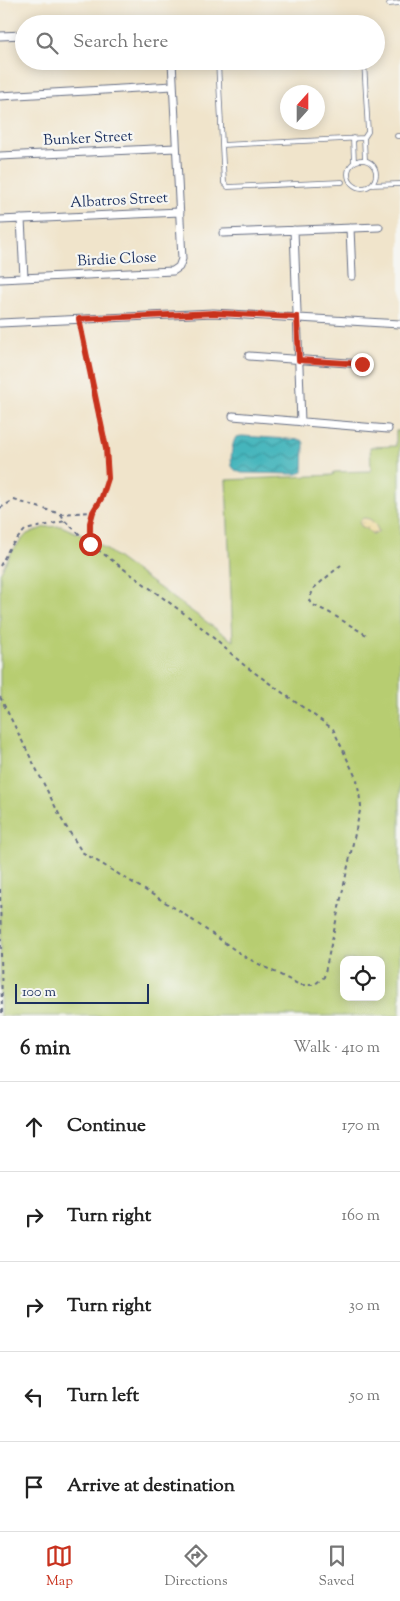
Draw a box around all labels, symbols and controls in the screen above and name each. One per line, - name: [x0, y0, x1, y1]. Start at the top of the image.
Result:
- search box: [15, 15, 385, 70]
- icon: search: [33, 29, 61, 57]
- text: Search here: [73, 29, 168, 56]
- north arrow: [280, 85, 325, 130]
- street label: Bunker Street: [43, 126, 133, 152]
- street label: Albatros Street: [69, 188, 169, 214]
- street label: Birdie Close: [77, 247, 157, 273]
- route end: [351, 353, 374, 376]
- route start: [79, 533, 102, 556]
- map controls: [340, 956, 385, 1001]
- button: locate: [340, 956, 385, 1001]
- scale bar: [15, 981, 149, 1004]
- text: 100 m: [22, 983, 56, 1003]
- text: 6 min: [20, 1034, 71, 1064]
- text: Walk · 410 m: [293, 1037, 380, 1060]
- icon: ahead: [20, 1113, 48, 1141]
- text: Continue: [67, 1113, 146, 1140]
- text: 170 m: [342, 1115, 380, 1138]
- icon: right: [20, 1203, 48, 1231]
- text: Turn right: [67, 1203, 151, 1230]
- text: 160 m: [342, 1205, 380, 1228]
- icon: right: [20, 1293, 48, 1321]
- text: Turn right: [67, 1293, 151, 1320]
- text: 30 m: [349, 1295, 380, 1318]
- icon: left: [20, 1383, 48, 1411]
- text: Turn left: [67, 1383, 139, 1410]
- text: 50 m: [349, 1385, 380, 1408]
- icon: arrive: [20, 1473, 48, 1501]
- text: Arrive at destination: [67, 1473, 235, 1500]
- tab: Map: [45, 1542, 73, 1592]
- tab: Directions: [164, 1542, 228, 1592]
- tab: Saved: [319, 1542, 354, 1592]

